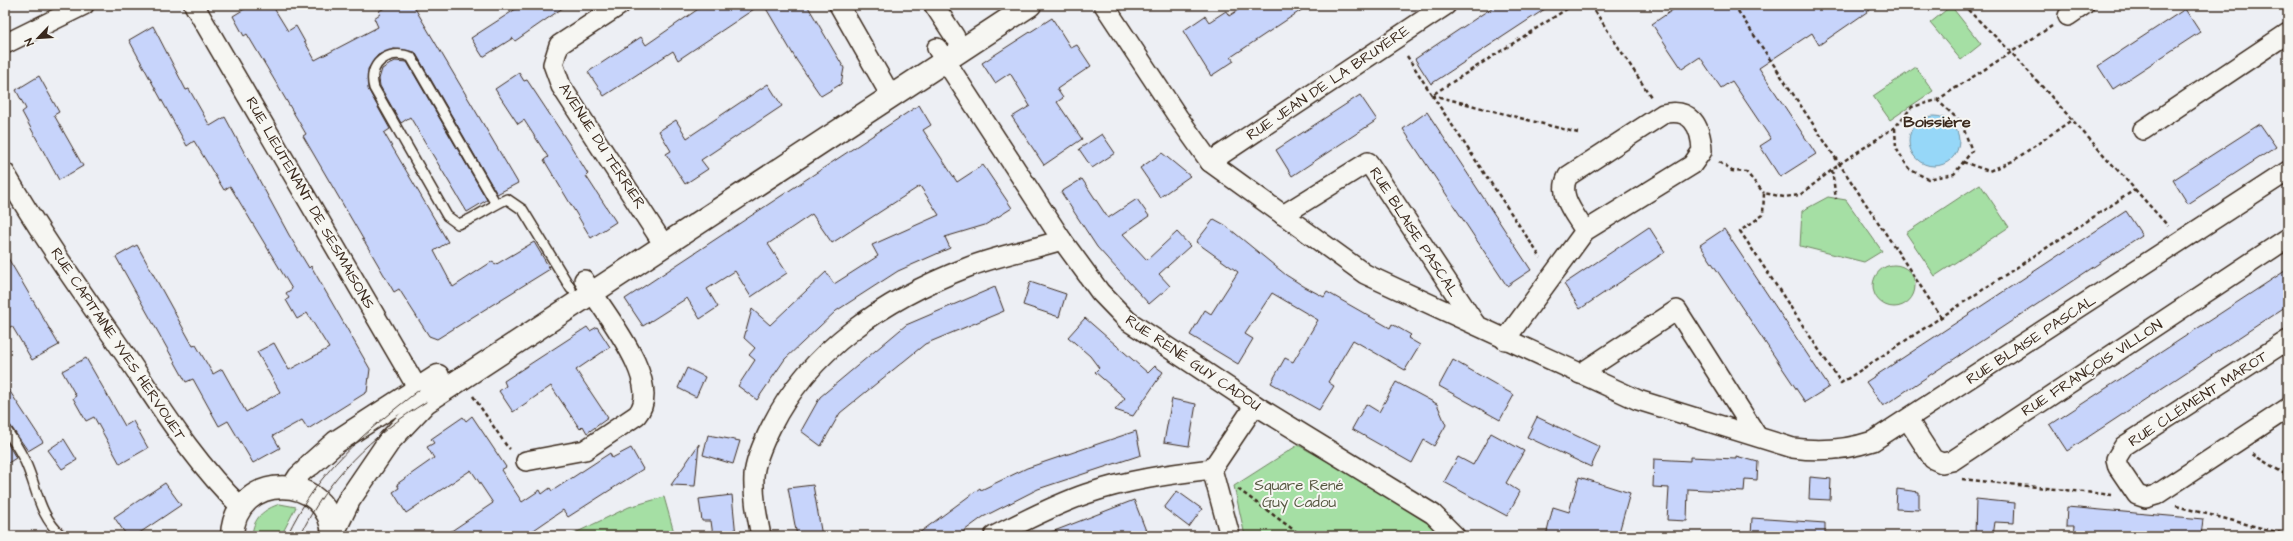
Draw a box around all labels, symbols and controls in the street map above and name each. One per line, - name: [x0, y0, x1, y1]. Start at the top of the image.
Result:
- north arrow: [18, 18, 58, 58]
- street label: RUE JEAN DE LA BRUYÈRE: [1242, 20, 1414, 146]
- text: N: [21, 36, 38, 48]
- street label: AVENUE DU TERRIER: [553, 79, 651, 213]
- street label: RUE LIEUTENANT DE SESMAISONS: [240, 93, 380, 313]
- district label: Boissière: [1903, 111, 1971, 133]
- street label: RUE BLAISE PASCAL: [1364, 163, 1464, 301]
- street label: RUE CAPITAINE YVES HERVOUET: [45, 244, 191, 445]
- street label: RUE BLAISE PASCAL: [1962, 290, 2100, 390]
- street label: RUE RENÉ GUY CADOU: [1121, 310, 1265, 416]
- street label: RUE FRANÇOIS VILLON: [2017, 314, 2167, 422]
- street label: RUE CLÉMENT MAROT: [2124, 346, 2272, 452]
- park label: Square René Guy Cadou: [1254, 475, 1344, 514]

